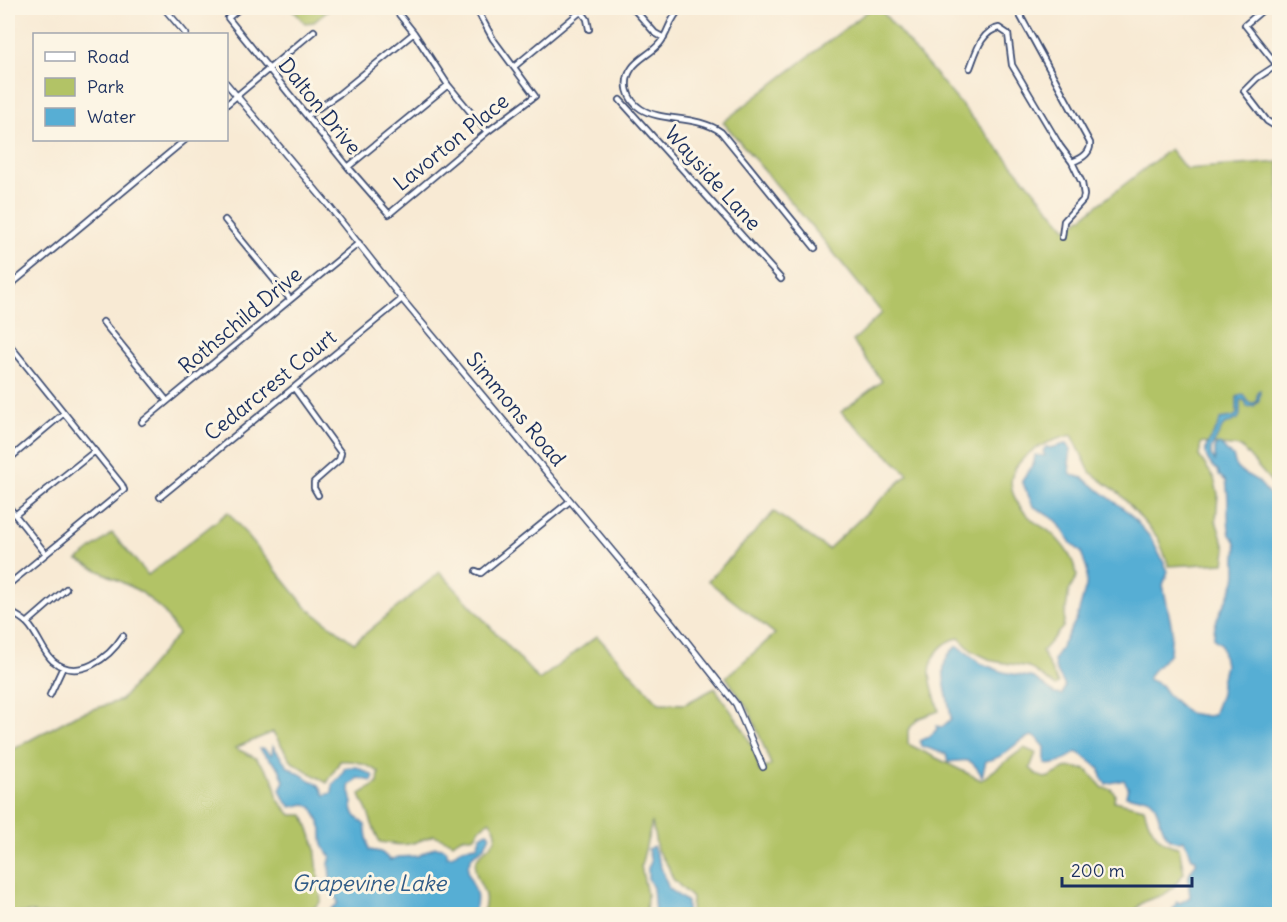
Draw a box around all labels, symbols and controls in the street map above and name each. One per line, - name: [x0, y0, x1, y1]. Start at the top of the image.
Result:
- legend: [33, 33, 228, 141]
- text: Road: [87, 45, 130, 68]
- street label: Dalton Drive: [273, 52, 367, 160]
- text: Park: [87, 75, 124, 98]
- street label: Lavorton Place: [388, 87, 514, 197]
- text: Water: [87, 105, 137, 128]
- street label: Wayside Lane: [659, 120, 767, 236]
- street label: Rothschild Drive: [173, 261, 307, 379]
- street label: Cedarcrest Court: [198, 323, 342, 447]
- street label: Simmons Road: [460, 346, 572, 472]
- scale bar: [1062, 850, 1192, 888]
- text: 200 m: [1071, 859, 1125, 882]
- water label: Grapevine Lake: [292, 869, 448, 897]

